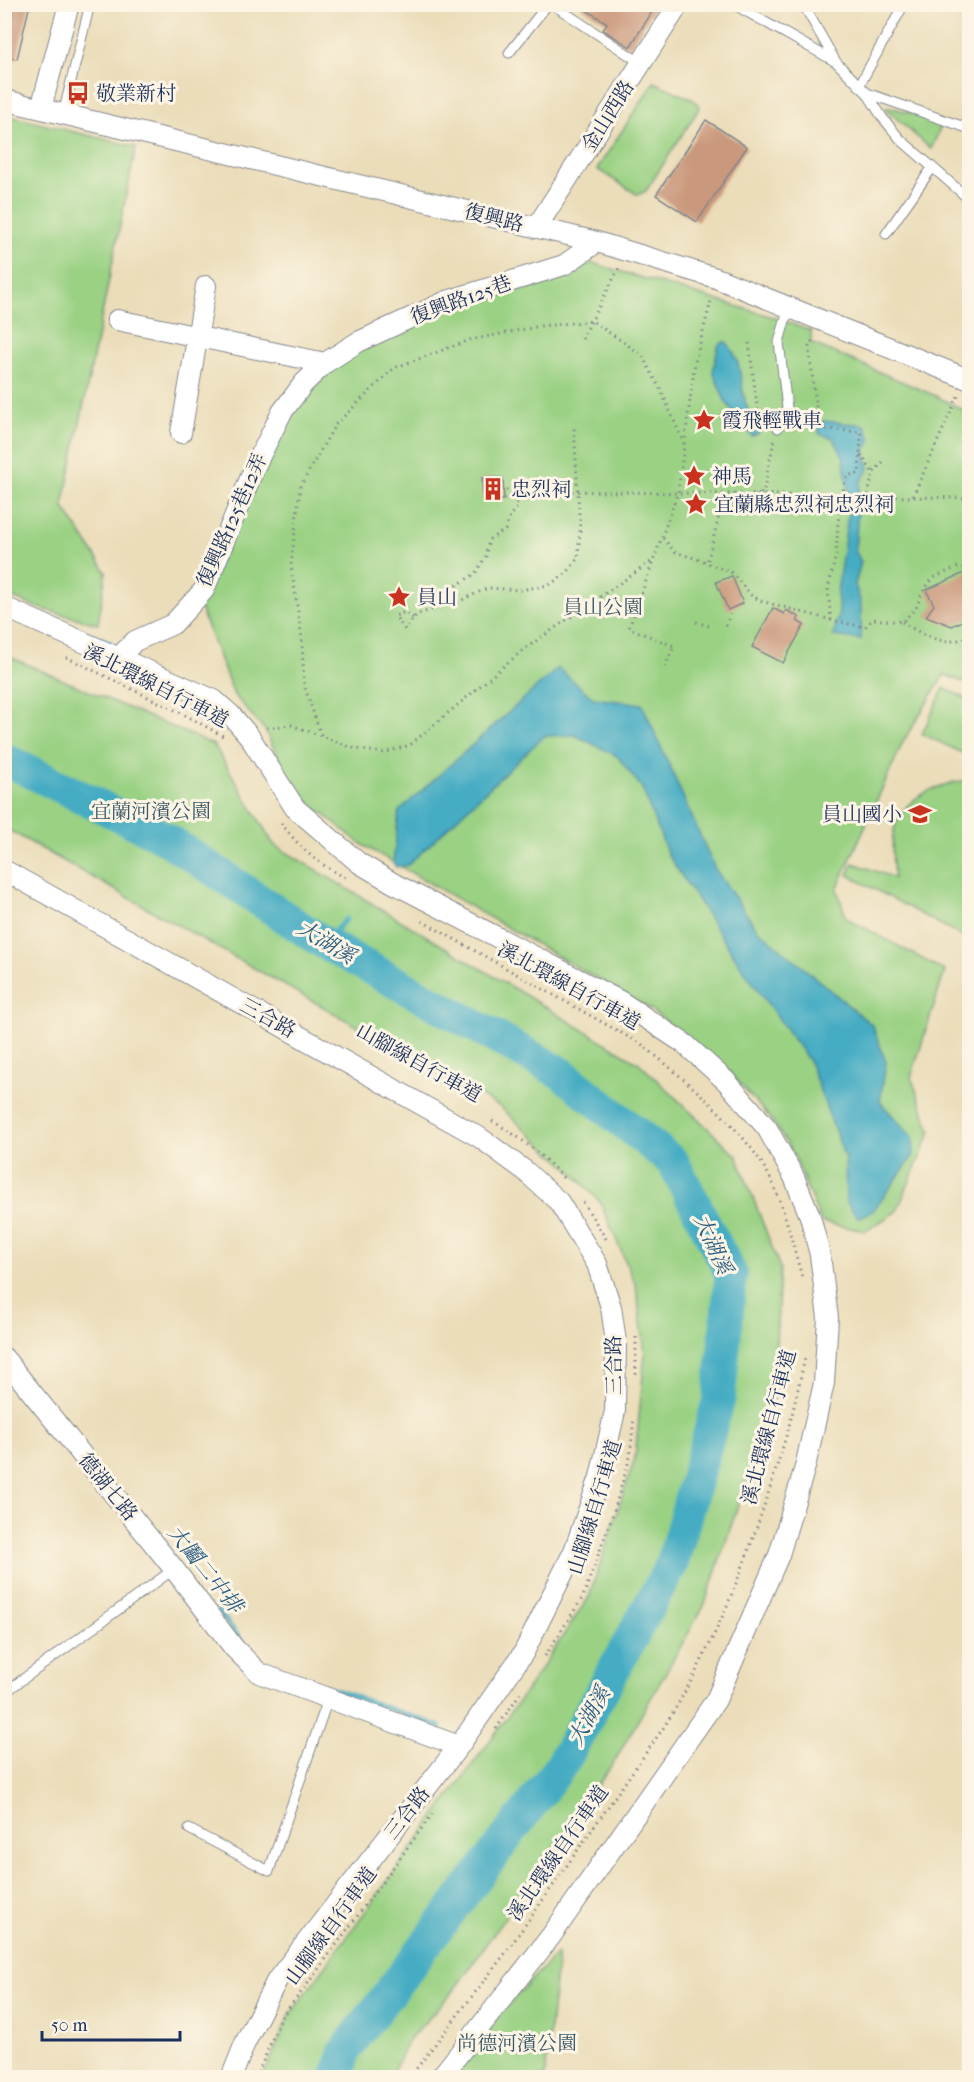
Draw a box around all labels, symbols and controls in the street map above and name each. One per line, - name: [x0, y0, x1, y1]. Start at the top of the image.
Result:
- street label: 金山西路: [577, 76, 639, 156]
- bus stop icon: 敬業新村: [65, 80, 91, 106]
- place label: 敬業新村: [96, 82, 176, 105]
- street label: 復興路: [462, 200, 526, 236]
- street label: 復興路125巷: [407, 271, 515, 329]
- place icon: 霞飛輕戰車: [691, 407, 717, 433]
- place label: 霞飛輕戰車: [722, 409, 822, 432]
- street label: 復興路125巷12弄: [192, 450, 272, 590]
- place icon: 神馬: [681, 463, 707, 489]
- place label: 神馬: [712, 465, 752, 488]
- building icon: 忠烈祠: [480, 476, 506, 502]
- place label: 忠烈祠: [511, 478, 571, 501]
- place icon: 宜蘭縣忠烈祠忠烈祠: [683, 491, 709, 517]
- place label: 宜蘭縣忠烈祠忠烈祠: [714, 493, 894, 516]
- place icon: 員山: [386, 584, 412, 610]
- place label: 員山: [417, 586, 457, 609]
- park label: 員山公園: [563, 596, 643, 619]
- street label: 溪北環線自行車道: [79, 639, 233, 733]
- park label: 宜蘭河濱公園: [91, 800, 211, 823]
- school or university icon: 員山國小: [907, 801, 933, 827]
- place label: 員山國小: [822, 803, 902, 826]
- water label: 大湖溪: [293, 915, 361, 970]
- street label: 溪北環線自行車道: [493, 937, 645, 1035]
- street label: 三合路: [236, 993, 300, 1043]
- street label: 山腳線自行車道: [352, 1019, 486, 1107]
- water label: 大湖溪: [689, 1210, 738, 1279]
- street label: 三合路: [602, 1335, 626, 1395]
- street label: 溪北環線自行車道: [737, 1347, 801, 1507]
- street label: 山腳線自行車道: [564, 1437, 626, 1577]
- street label: 德湖七路: [74, 1449, 142, 1525]
- water label: 大鬮二中排: [163, 1521, 249, 1620]
- water label: 大湖溪: [563, 1681, 616, 1749]
- street label: 溪北環線自行車道: [503, 1781, 613, 1925]
- street label: 三合路: [379, 1782, 435, 1844]
- street label: 山腳線自行車道: [281, 1863, 381, 1989]
- scale bar: [42, 2004, 180, 2042]
- text: 50 m: [51, 2015, 88, 2036]
- park label: 尚德河濱公園: [457, 2032, 577, 2055]

